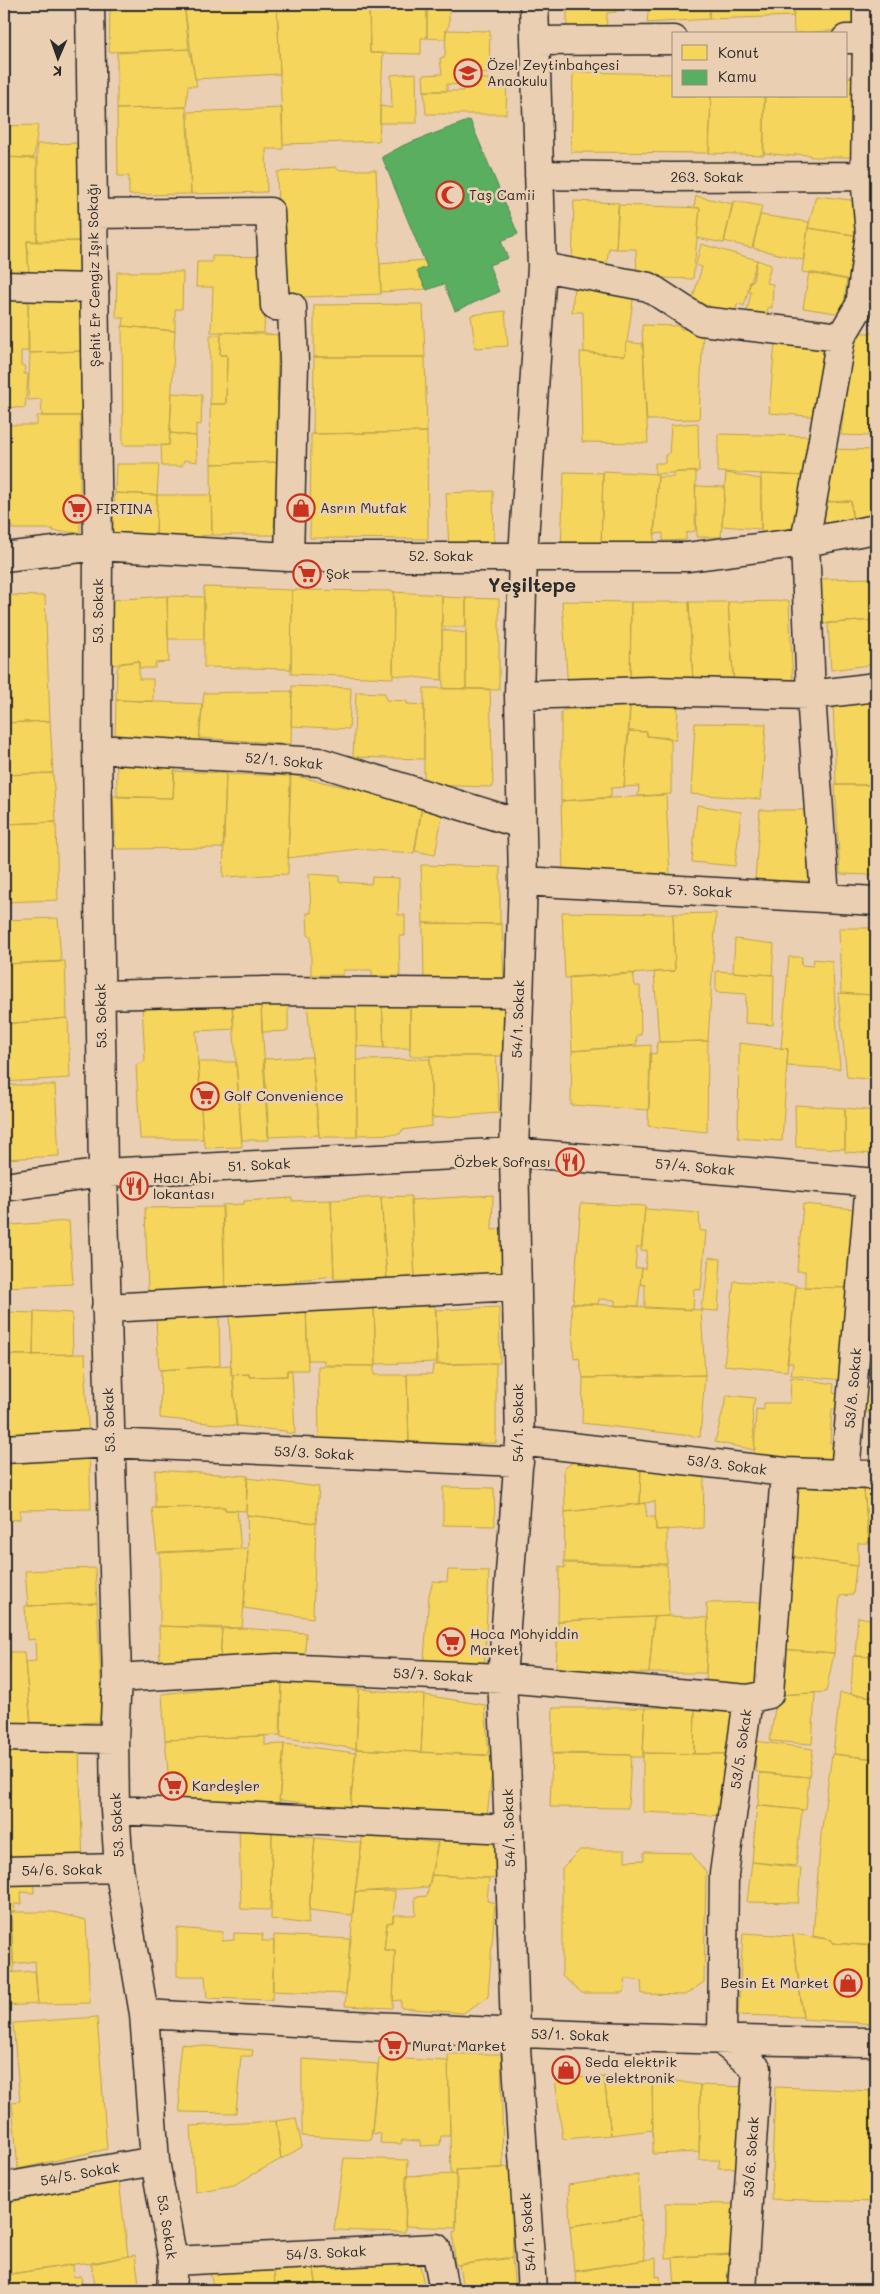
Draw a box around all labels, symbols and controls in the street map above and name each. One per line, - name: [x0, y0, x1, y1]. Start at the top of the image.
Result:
- north arrow: [32, 32, 82, 82]
- legend: [672, 32, 848, 98]
- text: Konut: [718, 42, 759, 62]
- place label: Özel Zeytinbahçesi Anaokulu: [487, 55, 620, 90]
- school or university icon: Özel Zeytinbahçesi Anaokulu: [453, 58, 483, 88]
- text: K: [53, 62, 62, 81]
- text: Kamu: [718, 66, 757, 86]
- street label: 263. Sokak: [671, 167, 743, 186]
- mosque icon: Taş Camii: [435, 180, 465, 210]
- street label: Şehit Er Cengiz Işık Sokağı: [82, 183, 105, 367]
- place label: Taş Camii: [469, 185, 535, 204]
- shop icon: Asrın Mutfak: [286, 493, 316, 523]
- supermarket icon: FIRTINA: [62, 494, 92, 524]
- place label: Asrın Mutfak: [320, 498, 407, 517]
- place label: FIRTINA: [96, 499, 153, 518]
- street label: 52. Sokak: [409, 546, 473, 565]
- supermarket icon: Şok: [292, 559, 322, 589]
- place label: Şok: [326, 564, 350, 583]
- district label: Yeşiltepe: [488, 572, 576, 598]
- street label: 53. Sokak: [88, 579, 107, 643]
- street label: 52/1. Sokak: [244, 748, 324, 773]
- street label: 57. Sokak: [667, 879, 733, 902]
- street label: 54/1. Sokak: [507, 979, 528, 1058]
- street label: 53. Sokak: [90, 983, 111, 1049]
- supermarket icon: Golf Convenience: [190, 1081, 220, 1111]
- place label: Golf Convenience: [224, 1086, 344, 1105]
- restaurant icon: Özbek Sofrası: [555, 1147, 585, 1177]
- place label: Özbek Sofrası: [454, 1152, 551, 1171]
- street label: 51. Sokak: [227, 1153, 291, 1176]
- street label: 57/4. Sokak: [654, 1154, 736, 1179]
- place label: Hacı Abi lokantası: [153, 1168, 215, 1203]
- restaurant icon: Hacı Abi lokantası: [119, 1171, 149, 1201]
- street label: 53/8. Sokak: [840, 1347, 865, 1429]
- street label: 54/1. Sokak: [508, 1384, 527, 1462]
- street label: 53. Sokak: [98, 1387, 119, 1453]
- street label: 53/3. Sokak: [273, 1441, 355, 1464]
- street label: 53/3. Sokak: [686, 1450, 768, 1479]
- place label: Hoca Mohyiddin Market: [470, 1624, 578, 1659]
- supermarket icon: Hoca Mohyiddin Market: [436, 1627, 466, 1657]
- street label: 53/7. Sokak: [393, 1663, 473, 1686]
- street label: 53/5. Sokak: [726, 1708, 755, 1790]
- supermarket icon: Kardeşler: [158, 1771, 188, 1801]
- place label: Kardeşler: [192, 1776, 260, 1795]
- street label: 54/1. Sokak: [498, 1789, 519, 1868]
- street label: 53. Sokak: [105, 1792, 128, 1858]
- street label: 54/6. Sokak: [22, 1859, 102, 1880]
- shop icon: Besin Et Market: [833, 1968, 863, 1998]
- place label: Besin Et Market: [720, 1973, 829, 1992]
- street label: 53/1. Sokak: [531, 2024, 610, 2045]
- supermarket icon: Murat Market: [378, 2031, 408, 2061]
- place label: Murat Market: [412, 2036, 506, 2055]
- place label: Seda elektrik ve elektronik: [585, 2052, 677, 2087]
- shop icon: Seda elektrik ve elektronik: [551, 2055, 581, 2085]
- street label: 53/6. Sokak: [738, 2116, 763, 2198]
- street label: 54/5. Sokak: [39, 2157, 121, 2190]
- street label: 54/1. Sokak: [515, 2192, 540, 2272]
- street label: 53. Sokak: [153, 2193, 182, 2260]
- street label: 54/3. Sokak: [285, 2241, 367, 2264]

